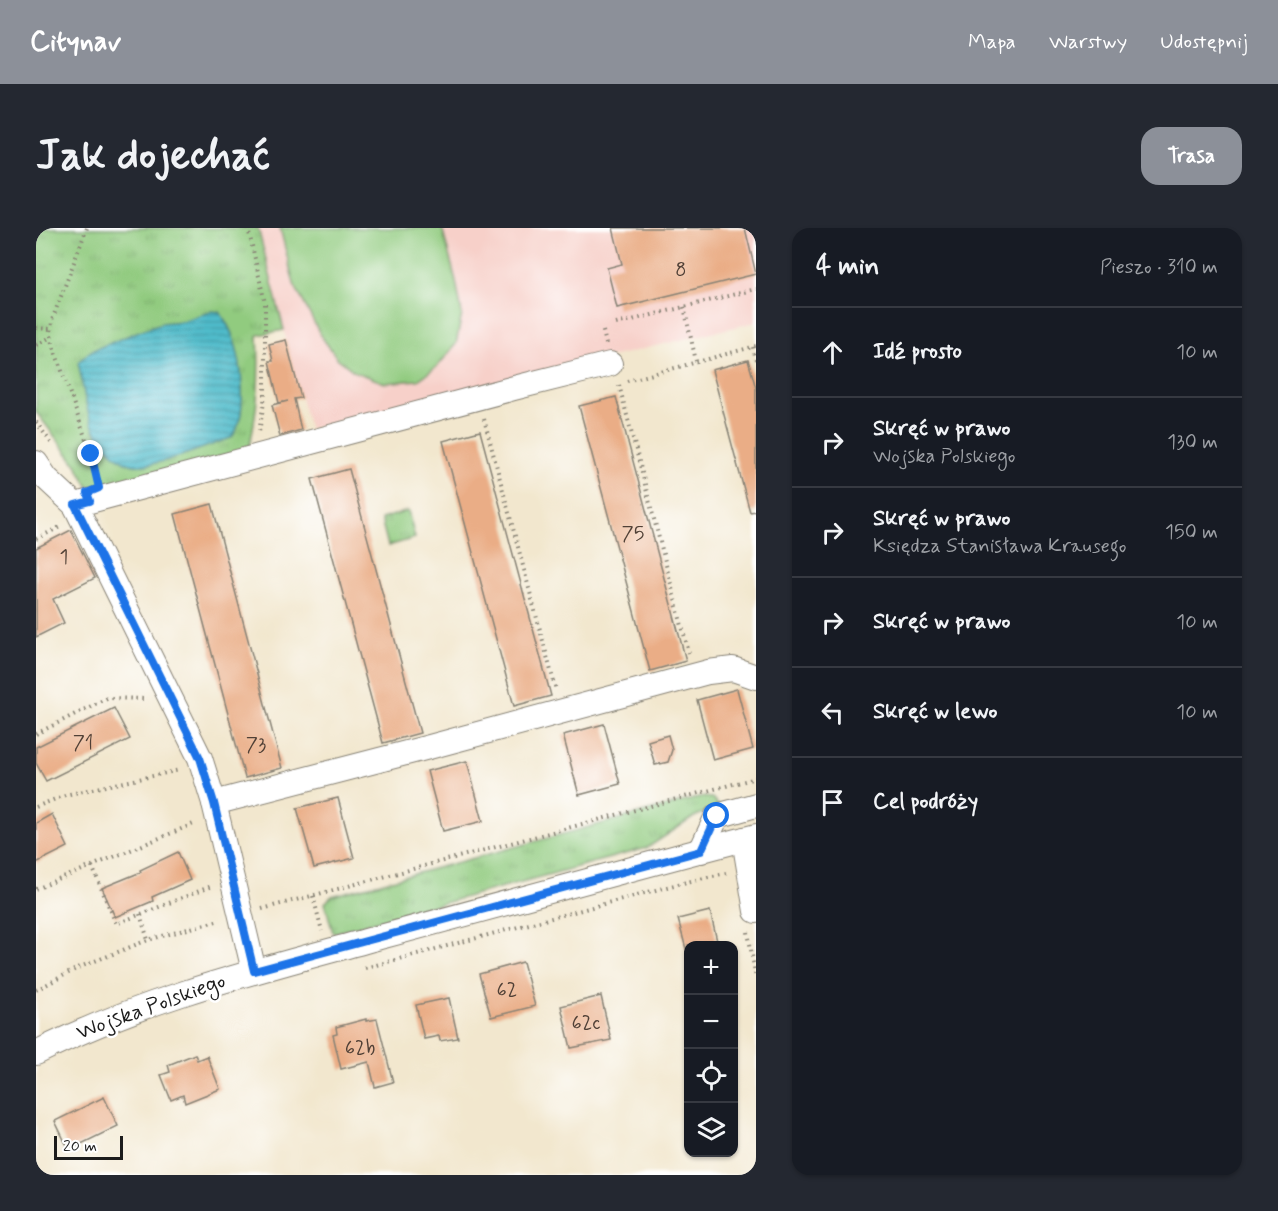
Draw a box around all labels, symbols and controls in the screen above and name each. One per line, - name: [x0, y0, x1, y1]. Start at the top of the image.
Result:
- text: Citynav: [30, 24, 121, 61]
- text: Mapa: [968, 28, 1016, 56]
- text: Warstwy: [1049, 28, 1127, 56]
- text: Udostępnij: [1160, 28, 1248, 56]
- button: Trasa: [1141, 127, 1242, 185]
- text: Jak dojechać: [36, 129, 270, 184]
- text: 4 min: [816, 250, 879, 284]
- text: Pieszo · 310 m: [1100, 254, 1218, 281]
- house number: 8: [675, 257, 687, 284]
- icon: ahead: [816, 336, 849, 369]
- text: Idź prosto: [873, 338, 962, 366]
- text: 10 m: [1176, 339, 1218, 366]
- text: Skręć w prawo: [873, 415, 1010, 443]
- icon: right: [816, 426, 849, 459]
- text: 130 m: [1167, 429, 1218, 456]
- route end: [77, 440, 103, 466]
- text: Wojska Polskiego: [873, 443, 1016, 470]
- text: Skręć w prawo: [873, 505, 1010, 533]
- icon: right: [816, 516, 849, 549]
- text: 150 m: [1165, 519, 1218, 546]
- house number: 75: [622, 521, 644, 548]
- text: Księdza Stanisława Krausego: [873, 533, 1127, 560]
- house number: 1: [60, 544, 68, 571]
- icon: right: [816, 606, 849, 639]
- text: Skręć w prawo: [873, 608, 1010, 636]
- text: 10 m: [1176, 609, 1218, 636]
- icon: left: [816, 696, 849, 729]
- text: Skręć w lewo: [873, 698, 998, 726]
- text: 10 m: [1176, 699, 1218, 726]
- house number: 71: [73, 730, 93, 757]
- house number: 73: [246, 732, 266, 759]
- icon: arrive: [816, 786, 849, 819]
- text: Cel podróży: [873, 788, 978, 816]
- route start: [703, 802, 729, 828]
- map controls: [684, 941, 738, 1157]
- button: +: [684, 941, 738, 995]
- street label: Wojska Polskiego: [73, 967, 230, 1050]
- house number: 62: [497, 977, 517, 1004]
- button: −: [684, 995, 738, 1049]
- house number: 62c: [572, 1010, 600, 1037]
- house number: 62b: [345, 1035, 375, 1062]
- button: locate: [684, 1049, 738, 1103]
- button: layers: [684, 1103, 738, 1157]
- scale bar: [54, 1133, 123, 1160]
- text: 20 m: [63, 1136, 97, 1157]

